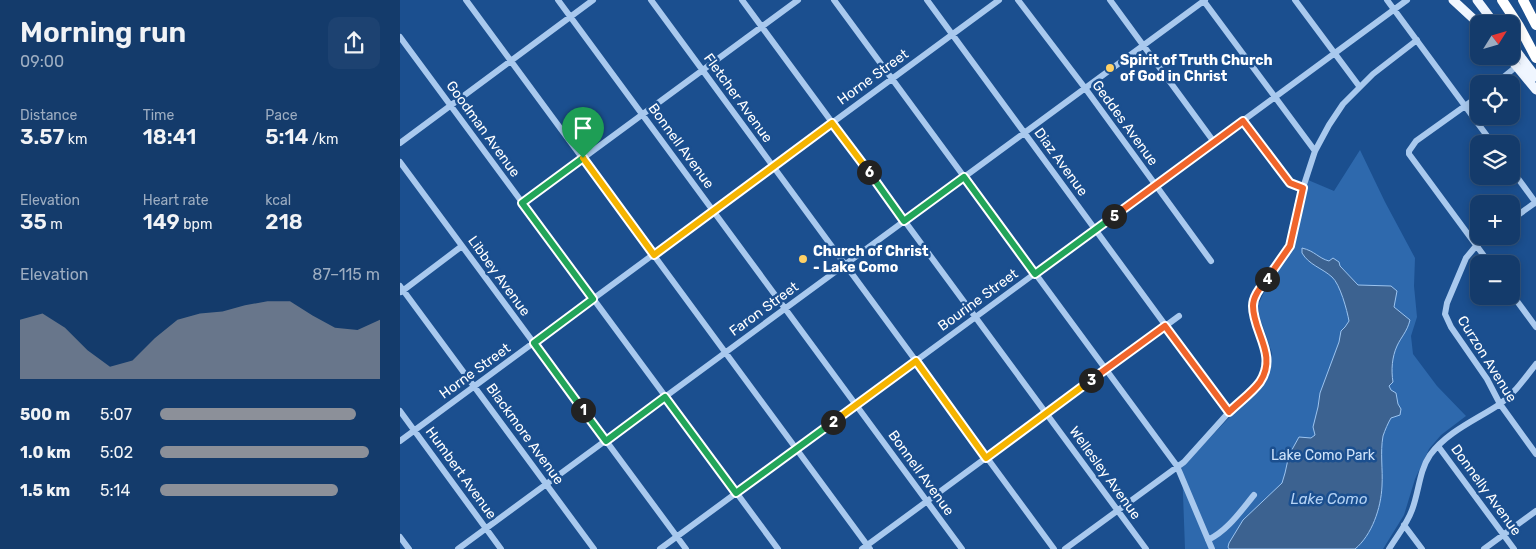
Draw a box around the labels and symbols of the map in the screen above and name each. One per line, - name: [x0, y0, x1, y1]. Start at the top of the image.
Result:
- north arrow: [1470, 15, 1520, 65]
- street label: Horne Street: [834, 45, 912, 108]
- street label: Fletcher Avenue: [700, 50, 776, 146]
- place label: Spirit of Truth Church of God in Christ: [1120, 52, 1273, 85]
- marker: Spirit of Truth Church of God in Christ: [1104, 62, 1116, 74]
- street label: Geddes Avenue: [1088, 77, 1162, 169]
- street label: Goodman Avenue: [442, 78, 524, 181]
- street label: Bonnell Avenue: [644, 100, 718, 192]
- pin: [562, 107, 604, 158]
- street label: Diaz Avenue: [1031, 125, 1091, 199]
- pin: 6: [856, 160, 882, 184]
- pin: 5: [1102, 204, 1126, 228]
- street label: Libbey Avenue: [464, 233, 534, 320]
- place label: Church of Christ - Lake Como: [813, 243, 929, 276]
- marker: Church of Christ - Lake Como: [797, 253, 809, 265]
- street label: Bourine Street: [935, 265, 1022, 335]
- pin: 4: [1254, 266, 1280, 292]
- street label: Faron Street: [726, 278, 802, 340]
- street label: Curzon Avenue: [1454, 313, 1520, 405]
- street label: Horne Street: [436, 339, 514, 402]
- pin: 3: [1078, 368, 1104, 392]
- street label: Blackmore Avenue: [483, 380, 568, 488]
- pin: 1: [570, 398, 596, 422]
- pin: 2: [820, 410, 846, 434]
- street label: Wellesley Avenue: [1066, 423, 1145, 523]
- street label: Humbert Avenue: [422, 424, 500, 523]
- street label: Bonnell Avenue: [884, 427, 958, 519]
- street label: Donnelly Avenue: [1447, 441, 1525, 539]
- park label: Lake Como Park: [1271, 447, 1376, 464]
- water label: Lake Como: [1290, 490, 1368, 508]

